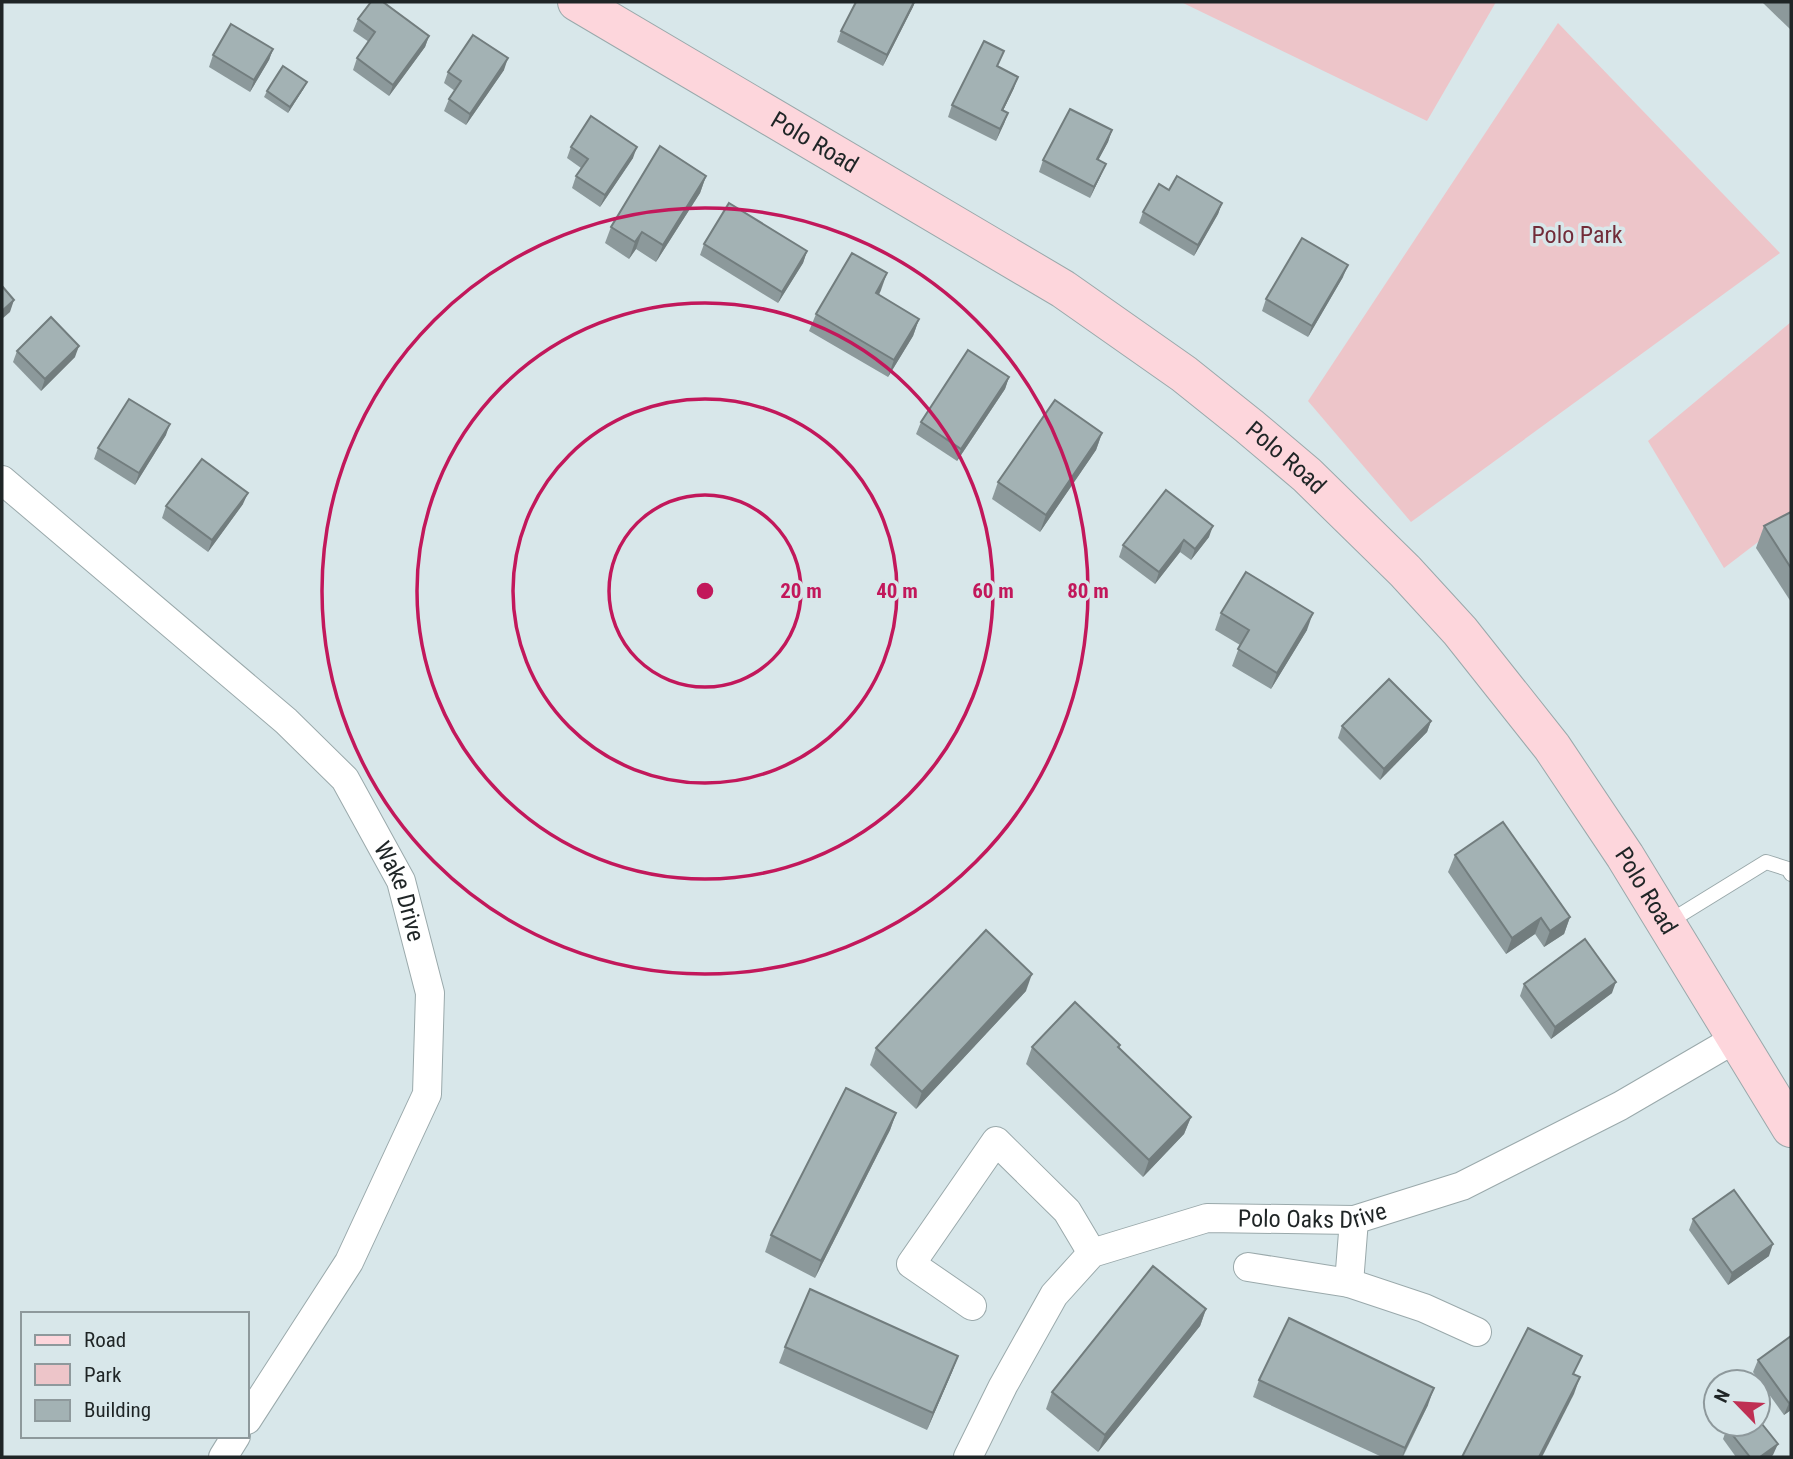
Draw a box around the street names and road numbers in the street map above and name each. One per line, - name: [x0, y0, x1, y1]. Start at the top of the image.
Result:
- street label: Polo Road: [766, 106, 863, 179]
- street label: Polo Road: [1240, 415, 1332, 500]
- street label: Wake Drive: [368, 837, 430, 944]
- street label: Polo Road: [1609, 842, 1683, 939]
- street label: Polo Oaks Drive: [1238, 1197, 1390, 1234]

